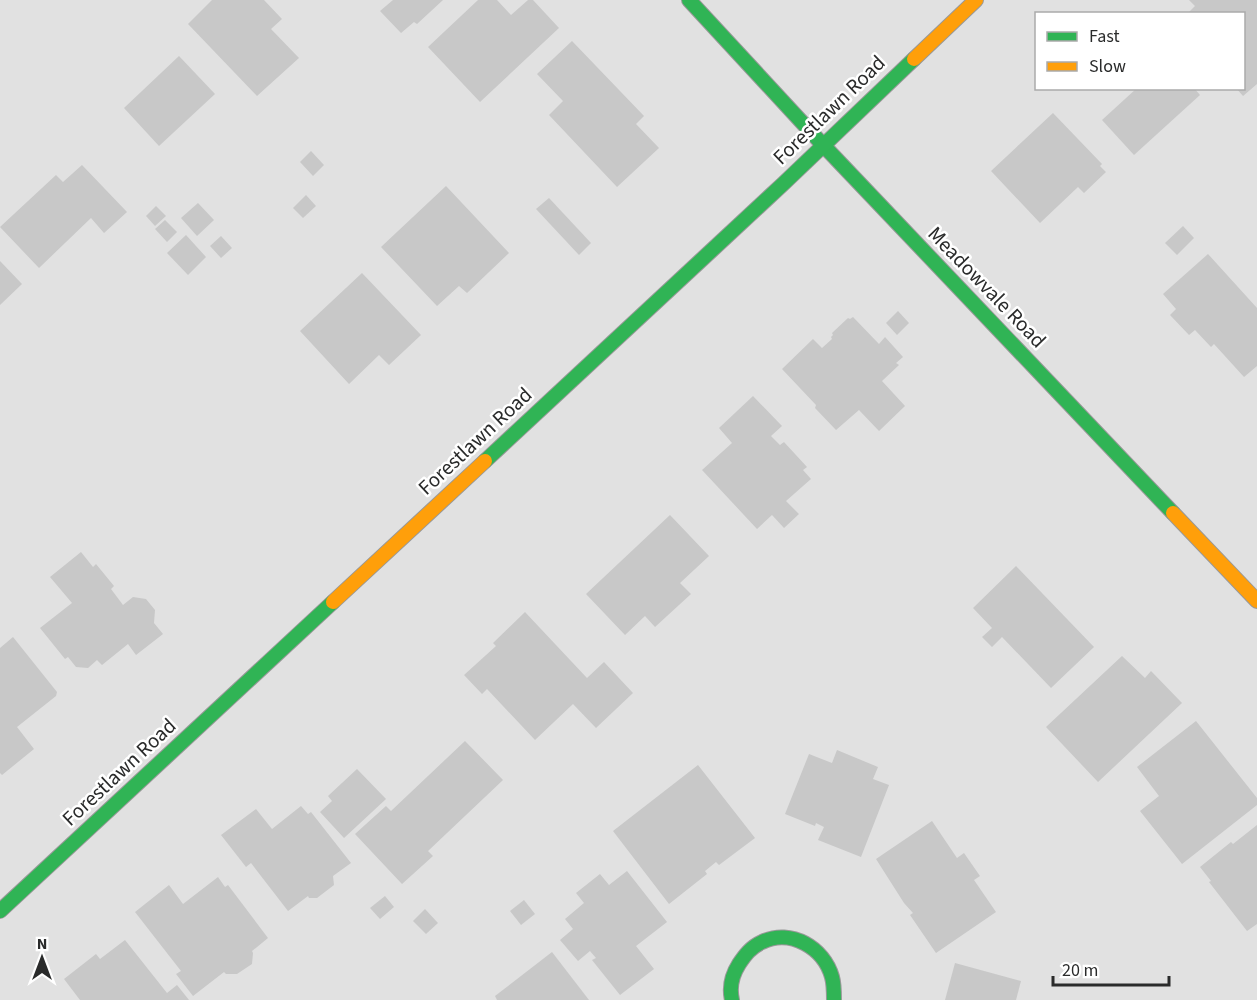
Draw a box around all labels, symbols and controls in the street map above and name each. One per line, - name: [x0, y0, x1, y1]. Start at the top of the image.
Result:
- legend: [1035, 12, 1245, 90]
- text: Fast: [1089, 24, 1120, 49]
- street label: Forestlawn Road: [766, 48, 892, 172]
- text: Slow: [1089, 54, 1126, 79]
- street label: Meadowvale Road: [921, 219, 1053, 355]
- street label: Forestlawn Road: [411, 380, 539, 502]
- street label: Forestlawn Road: [55, 711, 183, 833]
- north arrow: [12, 928, 72, 988]
- text: N: [37, 933, 47, 955]
- scale bar: [1053, 949, 1168, 987]
- text: 20 m: [1062, 958, 1098, 983]

